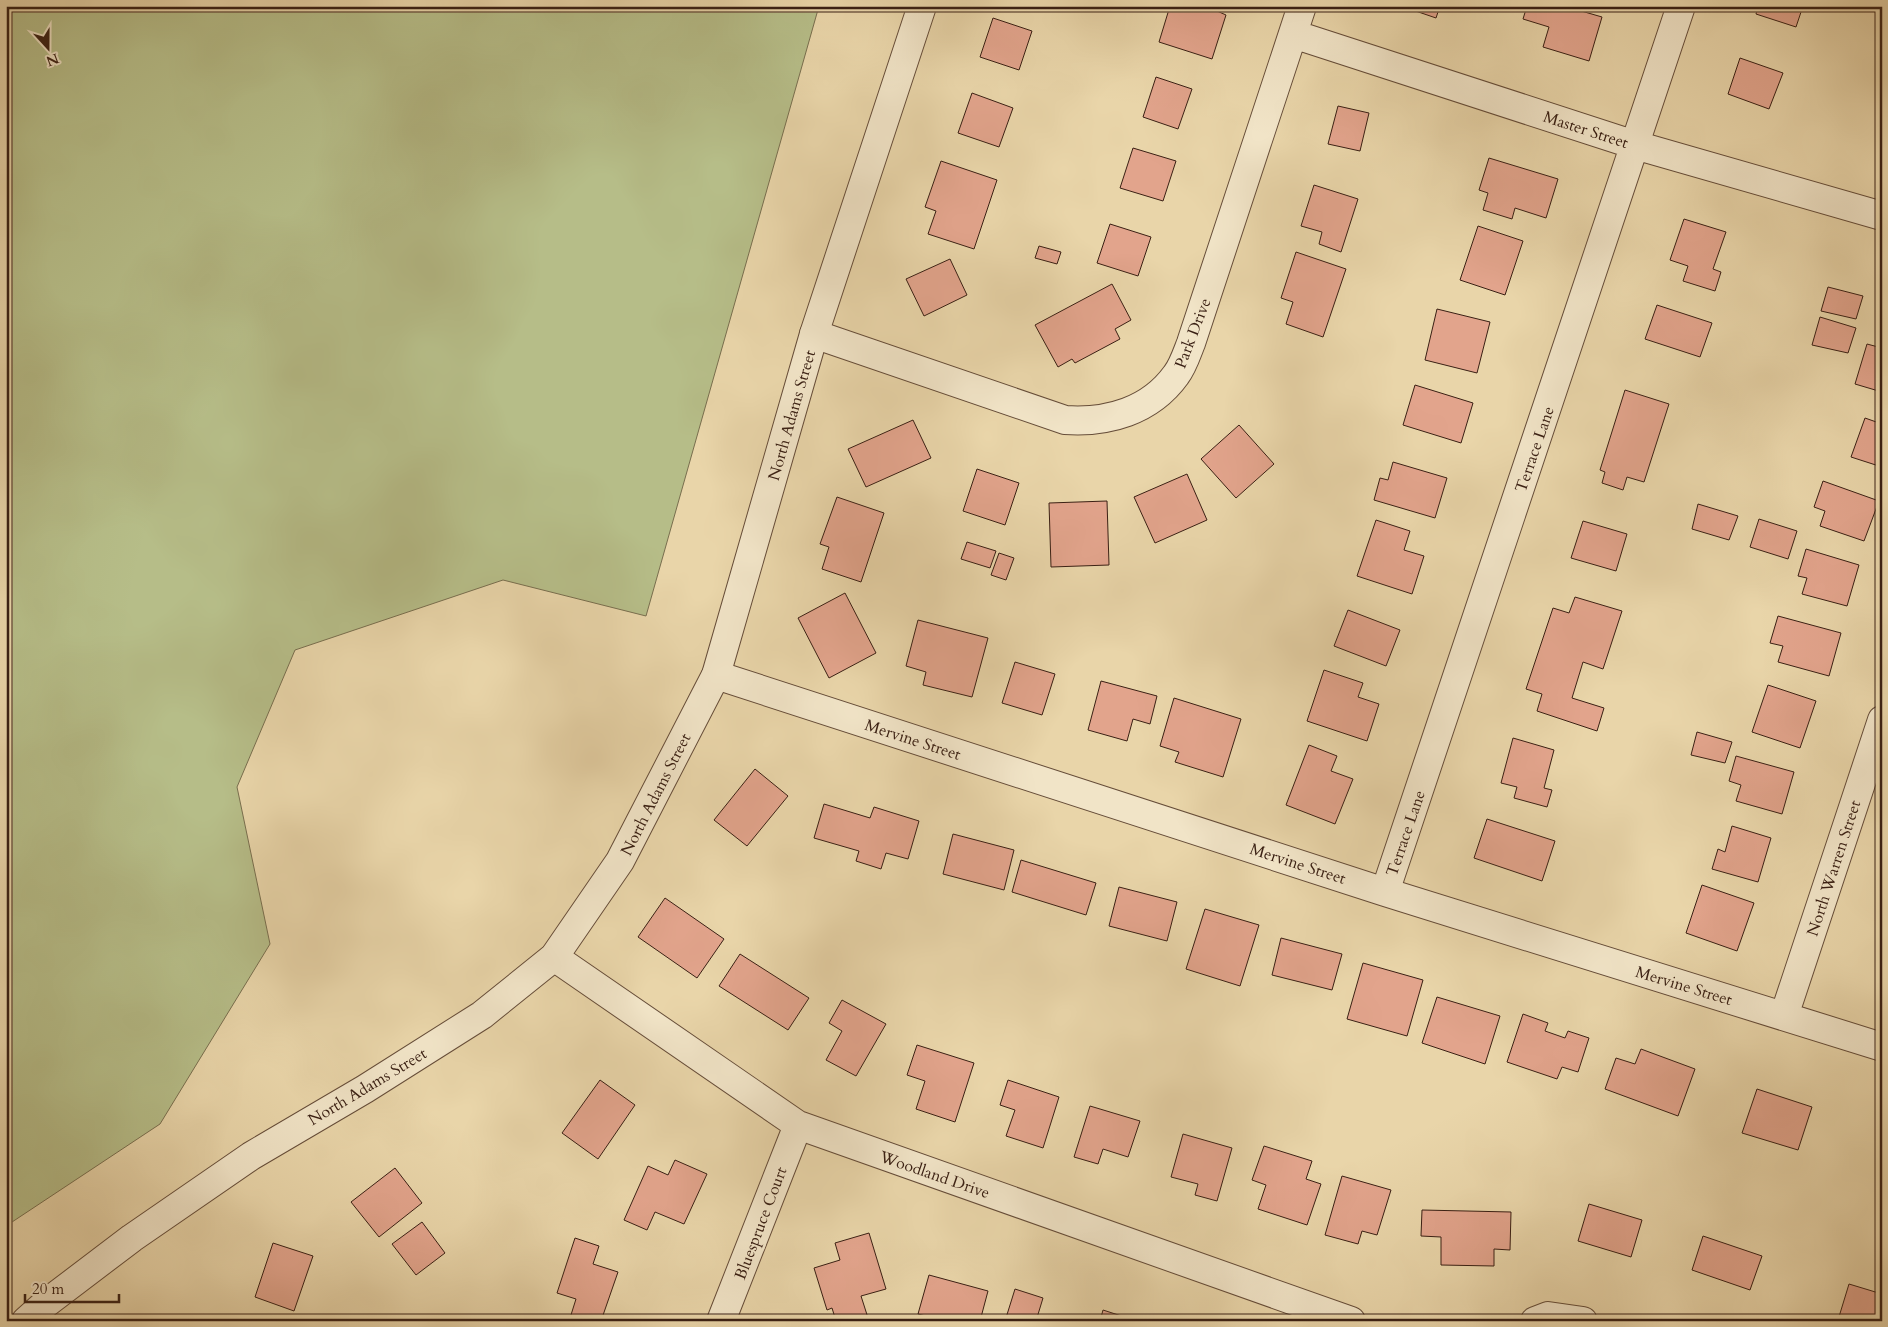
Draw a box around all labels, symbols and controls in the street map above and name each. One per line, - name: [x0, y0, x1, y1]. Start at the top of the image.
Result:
- north arrow: [22, 22, 72, 72]
- text: N: [43, 49, 62, 71]
- street label: Master Street: [1540, 106, 1631, 154]
- street label: Park Drive: [1169, 295, 1216, 372]
- street label: North Adams Street: [763, 347, 821, 483]
- street label: Terrace Lane: [1510, 403, 1560, 495]
- street label: Mervine Street: [862, 714, 964, 766]
- street label: North Adams Street: [616, 729, 696, 859]
- street label: Terrace Lane: [1381, 787, 1431, 879]
- street label: North Warren Street: [1802, 798, 1866, 939]
- street label: Mervine Street: [1247, 838, 1349, 890]
- street label: Mervine Street: [1633, 961, 1735, 1011]
- street label: North Adams Street: [304, 1043, 431, 1131]
- street label: Woodland Drive: [876, 1145, 993, 1204]
- street label: Bluespruce Court: [729, 1164, 793, 1283]
- scale bar: [25, 1272, 119, 1304]
- text: 20 m: [32, 1279, 64, 1299]

